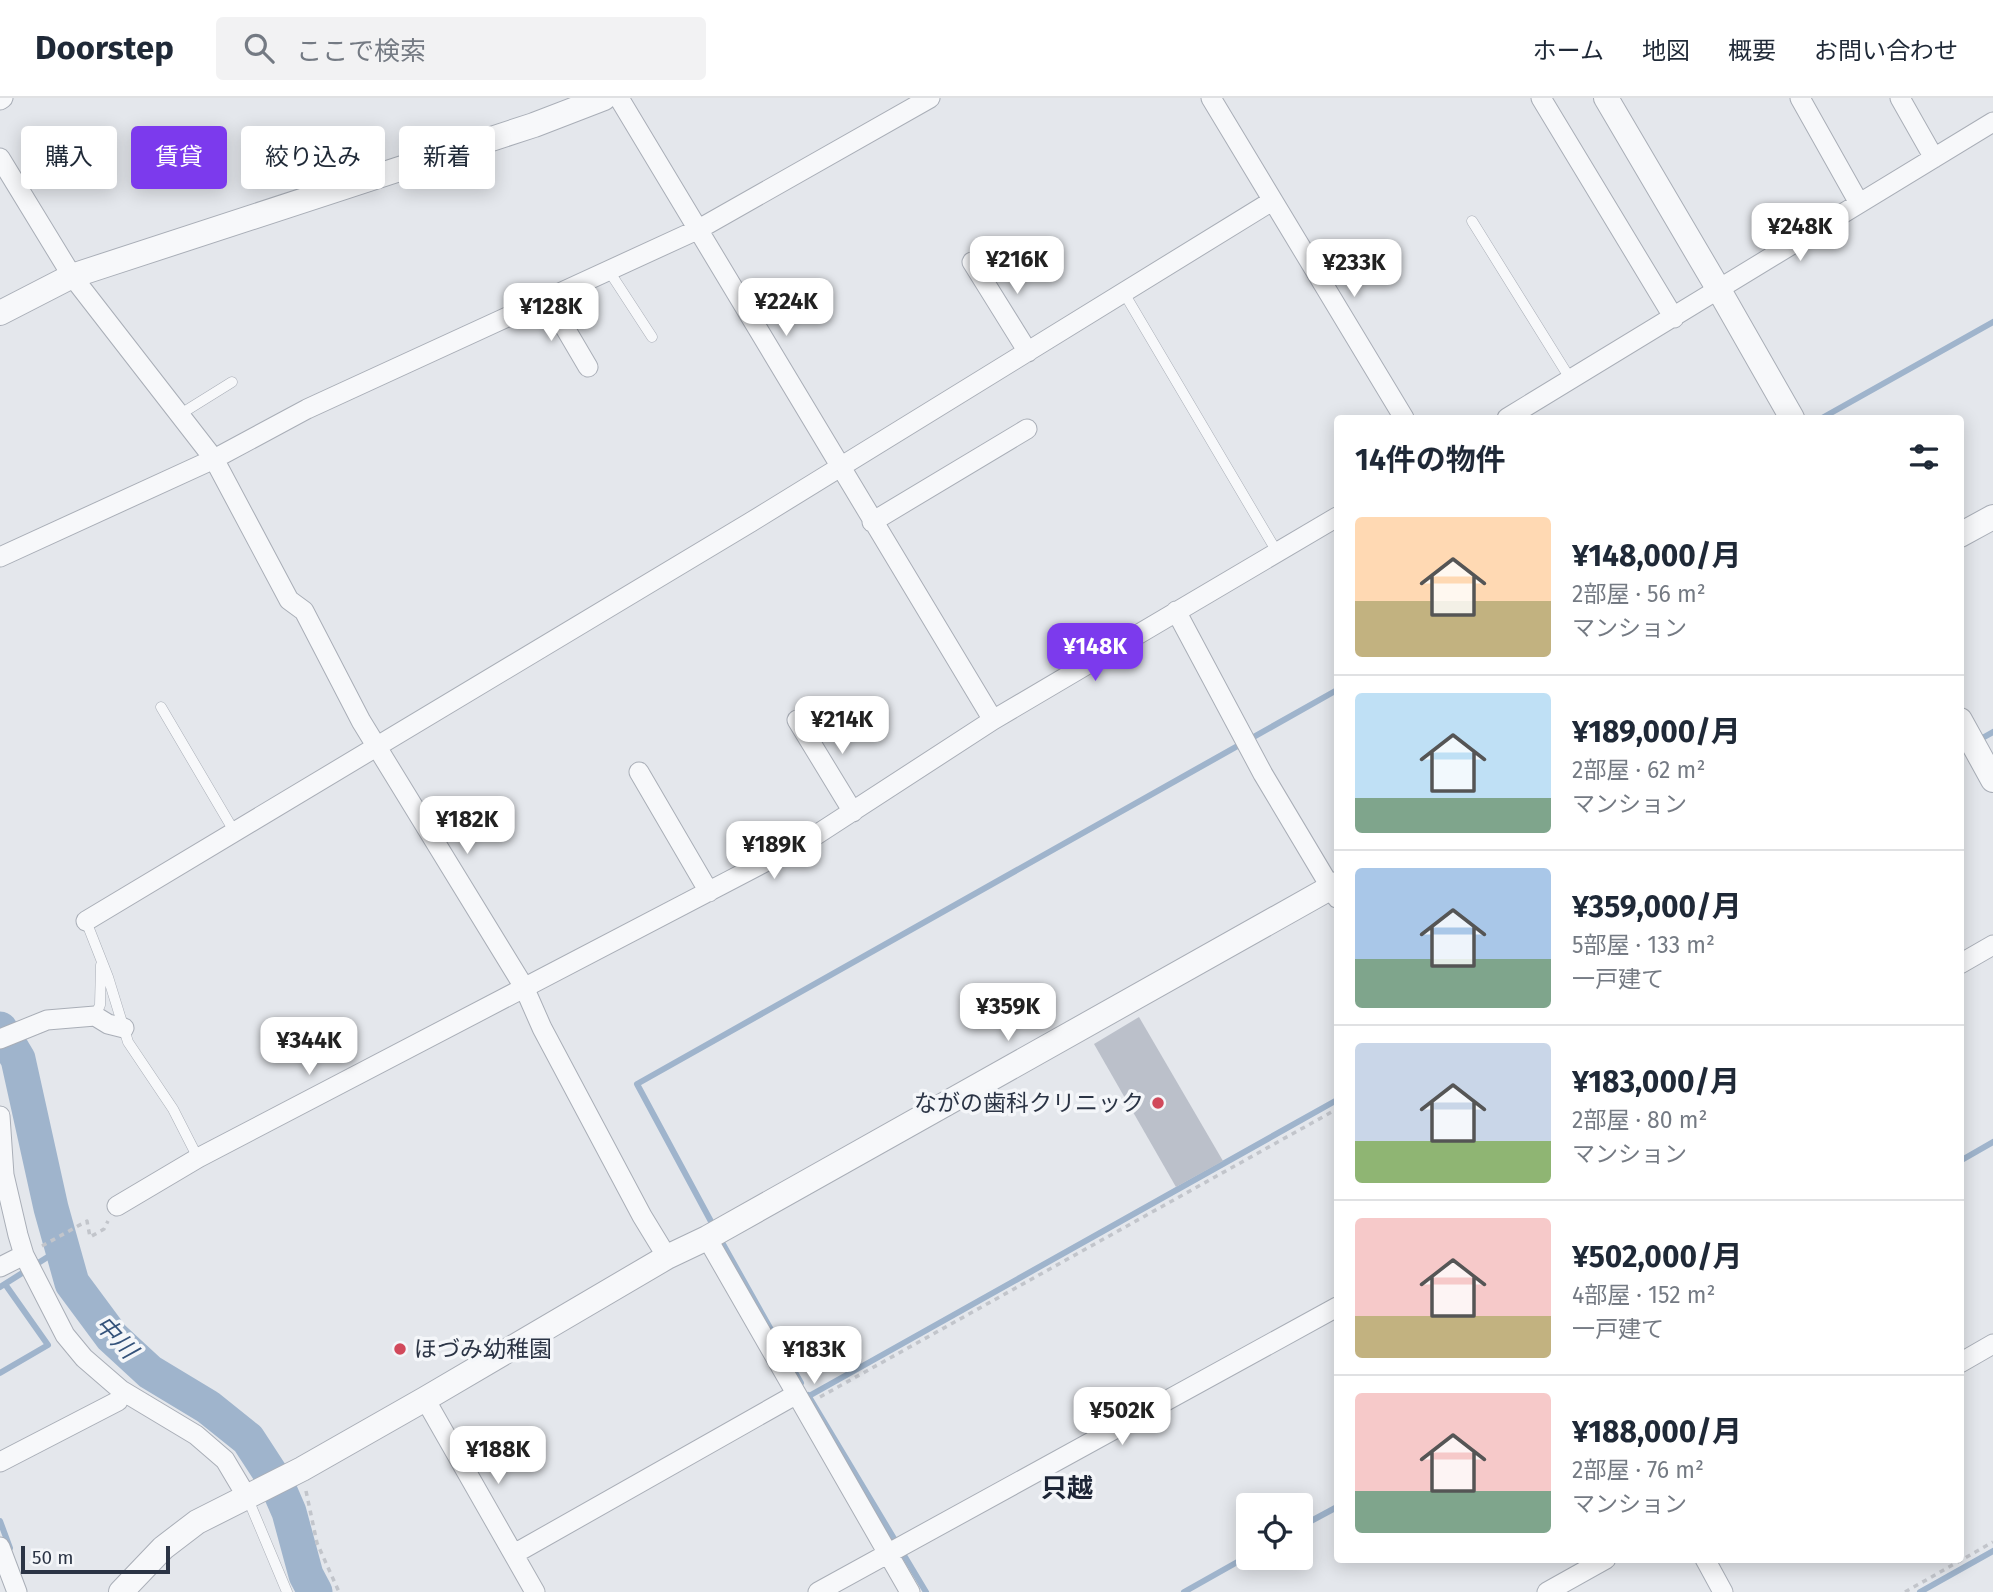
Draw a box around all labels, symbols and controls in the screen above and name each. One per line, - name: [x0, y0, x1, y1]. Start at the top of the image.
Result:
- search box: [216, 17, 706, 80]
- text: Doorstep: [35, 28, 174, 68]
- icon: search: [240, 29, 278, 67]
- text: ここで検索: [296, 36, 426, 67]
- text: ホーム: [1533, 37, 1604, 65]
- text: 地図: [1642, 37, 1690, 65]
- text: 概要: [1728, 37, 1776, 65]
- text: お問い合わせ: [1814, 37, 1958, 65]
- chip: 購入: [21, 126, 117, 189]
- chip: 賃貸: [131, 126, 227, 189]
- chip: 絞り込み: [241, 126, 385, 189]
- chip: 新着: [399, 126, 495, 189]
- pin: ¥248K: [1751, 204, 1849, 263]
- text: ¥248K: [1768, 212, 1832, 240]
- pin: ¥216K: [968, 236, 1066, 296]
- pin: ¥233K: [1305, 240, 1403, 299]
- text: ¥216K: [986, 245, 1048, 273]
- text: ¥233K: [1323, 248, 1385, 276]
- pin: ¥224K: [737, 278, 835, 338]
- pin: ¥128K: [502, 284, 600, 343]
- text: ¥224K: [754, 287, 818, 315]
- text: ¥128K: [520, 292, 582, 320]
- icon: filters: [1905, 438, 1943, 476]
- text: 14件の物件: [1355, 442, 1506, 478]
- text: ¥148,000/月: [1572, 538, 1741, 574]
- icon: home: [1411, 545, 1495, 629]
- text: 2部屋 · 56 m²: [1572, 580, 1706, 608]
- text: マンション: [1572, 614, 1687, 642]
- pin: ¥148K: [1046, 624, 1144, 683]
- text: ¥148K: [1063, 632, 1127, 660]
- pin: ¥214K: [793, 696, 891, 756]
- text: ¥214K: [811, 705, 873, 733]
- text: ¥189,000/月: [1572, 714, 1741, 750]
- icon: home: [1411, 721, 1495, 805]
- text: 2部屋 · 62 m²: [1572, 756, 1705, 784]
- text: マンション: [1572, 790, 1687, 818]
- pin: ¥182K: [418, 796, 516, 856]
- text: ¥182K: [436, 805, 498, 833]
- pin: ¥189K: [725, 822, 823, 881]
- text: ¥189K: [742, 830, 806, 858]
- text: ¥359,000/月: [1572, 889, 1742, 925]
- icon: home: [1411, 896, 1495, 980]
- text: 5部屋 · 133 m²: [1572, 931, 1715, 959]
- text: 一戸建て: [1572, 965, 1664, 993]
- pin: ¥359K: [959, 984, 1057, 1043]
- text: ¥359K: [976, 992, 1040, 1020]
- pin: ¥344K: [260, 1018, 358, 1077]
- text: ¥344K: [276, 1026, 342, 1054]
- text: ¥183,000/月: [1572, 1064, 1740, 1100]
- icon: home: [1411, 1071, 1495, 1155]
- place label: ながの歯科クリニック: [914, 1089, 1144, 1117]
- marker: ながの歯科クリニック: [1150, 1095, 1166, 1111]
- text: 2部屋 · 80 m²: [1572, 1106, 1708, 1134]
- text: マンション: [1572, 1140, 1687, 1168]
- text: ¥502,000/月: [1572, 1239, 1743, 1275]
- icon: home: [1411, 1246, 1495, 1330]
- text: 4部屋 · 152 m²: [1572, 1281, 1715, 1309]
- water label: 中川: [89, 1310, 145, 1366]
- text: 一戸建て: [1572, 1315, 1664, 1343]
- pin: ¥183K: [765, 1326, 863, 1386]
- place label: ほづみ幼稚園: [414, 1335, 552, 1363]
- text: ¥183K: [783, 1335, 845, 1363]
- marker: ほづみ幼稚園: [392, 1341, 408, 1357]
- pin: ¥502K: [1073, 1388, 1171, 1447]
- text: ¥502K: [1090, 1396, 1154, 1424]
- text: ¥188,000/月: [1572, 1414, 1742, 1450]
- icon: home: [1411, 1421, 1495, 1505]
- pin: ¥188K: [449, 1426, 547, 1486]
- text: ¥188K: [466, 1435, 530, 1463]
- text: 2部屋 · 76 m²: [1572, 1456, 1704, 1484]
- district label: 只越: [1041, 1473, 1093, 1504]
- text: マンション: [1572, 1490, 1687, 1518]
- map controls: [1236, 1493, 1313, 1570]
- button: locate: [1236, 1493, 1313, 1570]
- scale bar: [21, 1543, 170, 1575]
- text: 50 m: [32, 1546, 73, 1569]

